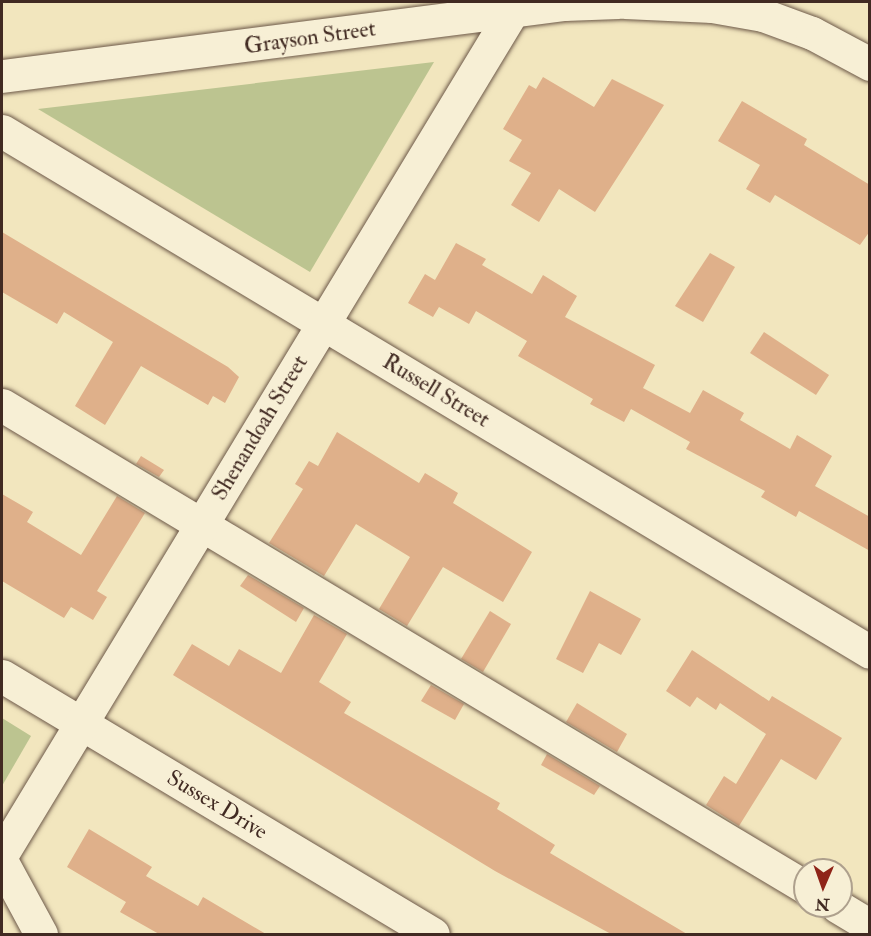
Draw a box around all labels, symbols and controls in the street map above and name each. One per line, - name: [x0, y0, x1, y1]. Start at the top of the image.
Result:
- street label: Grayson Street: [243, 16, 377, 60]
- street label: Russell Street: [378, 349, 494, 433]
- street label: Shenandoah Street: [206, 351, 314, 505]
- street label: Sussex Drive: [162, 765, 272, 845]
- north arrow: [793, 858, 853, 918]
- text: N: [815, 894, 830, 914]

